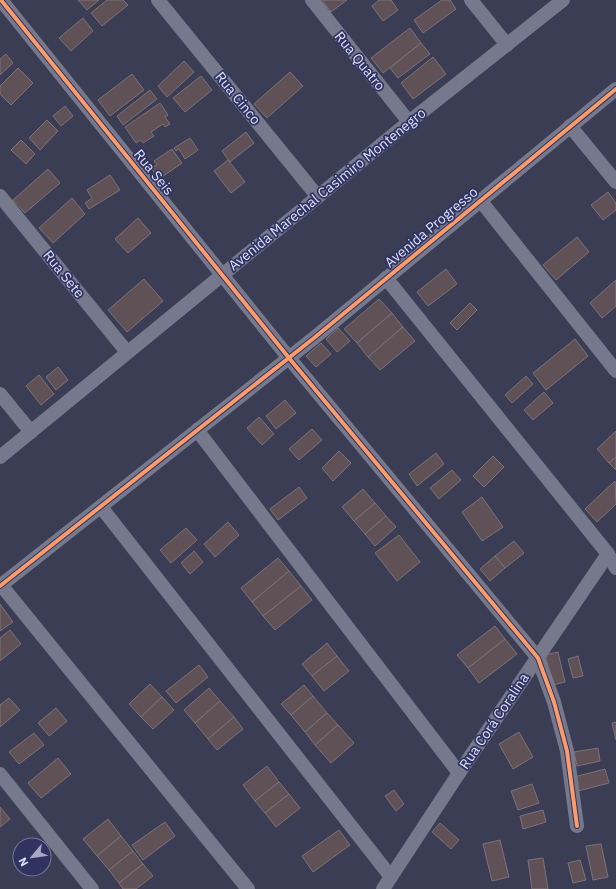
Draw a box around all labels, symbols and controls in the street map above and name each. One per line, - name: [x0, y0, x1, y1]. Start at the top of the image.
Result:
- street label: Rua Quatro: [331, 28, 389, 94]
- street label: Rua Cinco: [211, 68, 265, 128]
- street label: Avenida Marechal Casimiro Montenegro: [225, 104, 429, 274]
- street label: Rua Seis: [130, 145, 178, 199]
- street label: Avenida Progresso: [381, 183, 481, 271]
- street label: Rua Sete: [39, 247, 89, 302]
- street label: Rua Corá Coralina: [455, 669, 533, 772]
- north arrow: [12, 837, 52, 877]
- text: N: [15, 855, 31, 869]

